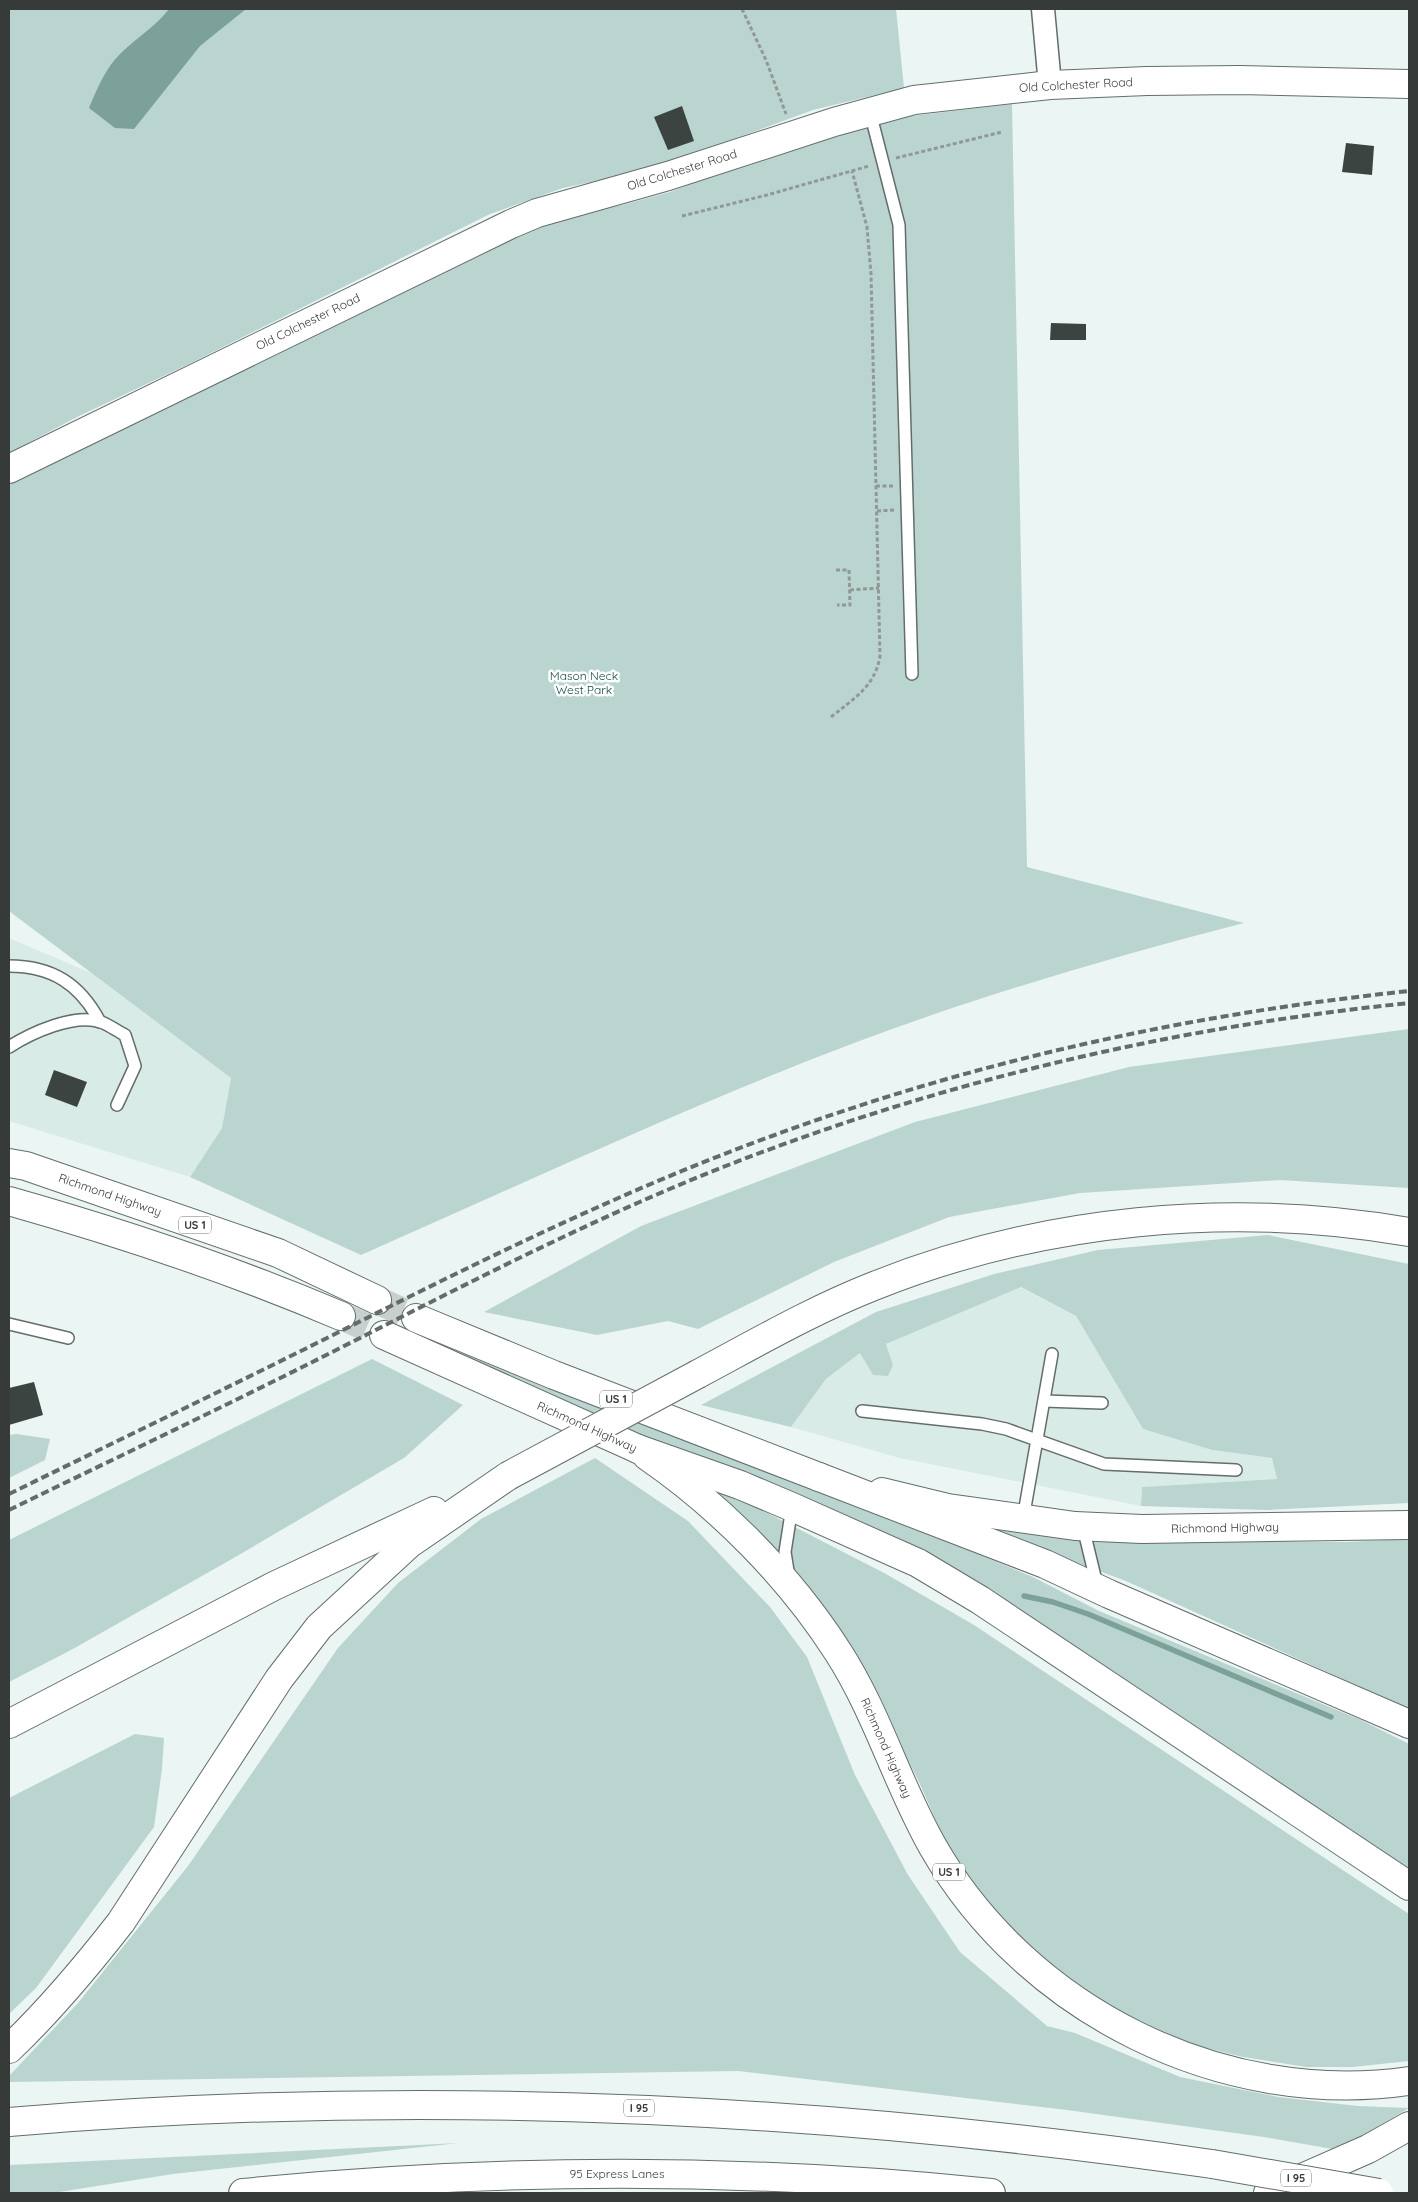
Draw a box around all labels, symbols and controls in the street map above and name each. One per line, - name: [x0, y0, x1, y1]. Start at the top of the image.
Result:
- street label: Old Colchester Road: [1019, 74, 1133, 95]
- street label: Old Colchester Road: [625, 146, 739, 193]
- street label: Old Colchester Road: [253, 290, 362, 353]
- park label: Mason Neck West Park: [550, 668, 618, 697]
- street label: Richmond Highway: [57, 1170, 164, 1219]
- road number: US 1: [179, 1216, 211, 1234]
- road number: US 1: [600, 1390, 632, 1408]
- street label: Richmond Highway: [535, 1398, 640, 1455]
- street label: Richmond Highway: [1171, 1519, 1279, 1536]
- street label: Richmond Highway: [858, 1695, 915, 1800]
- road number: US 1: [933, 1864, 965, 1880]
- road number: I 95: [624, 2100, 654, 2116]
- street label: 95 Express Lanes: [569, 2166, 665, 2181]
- road number: I 95: [1281, 2170, 1311, 2186]

